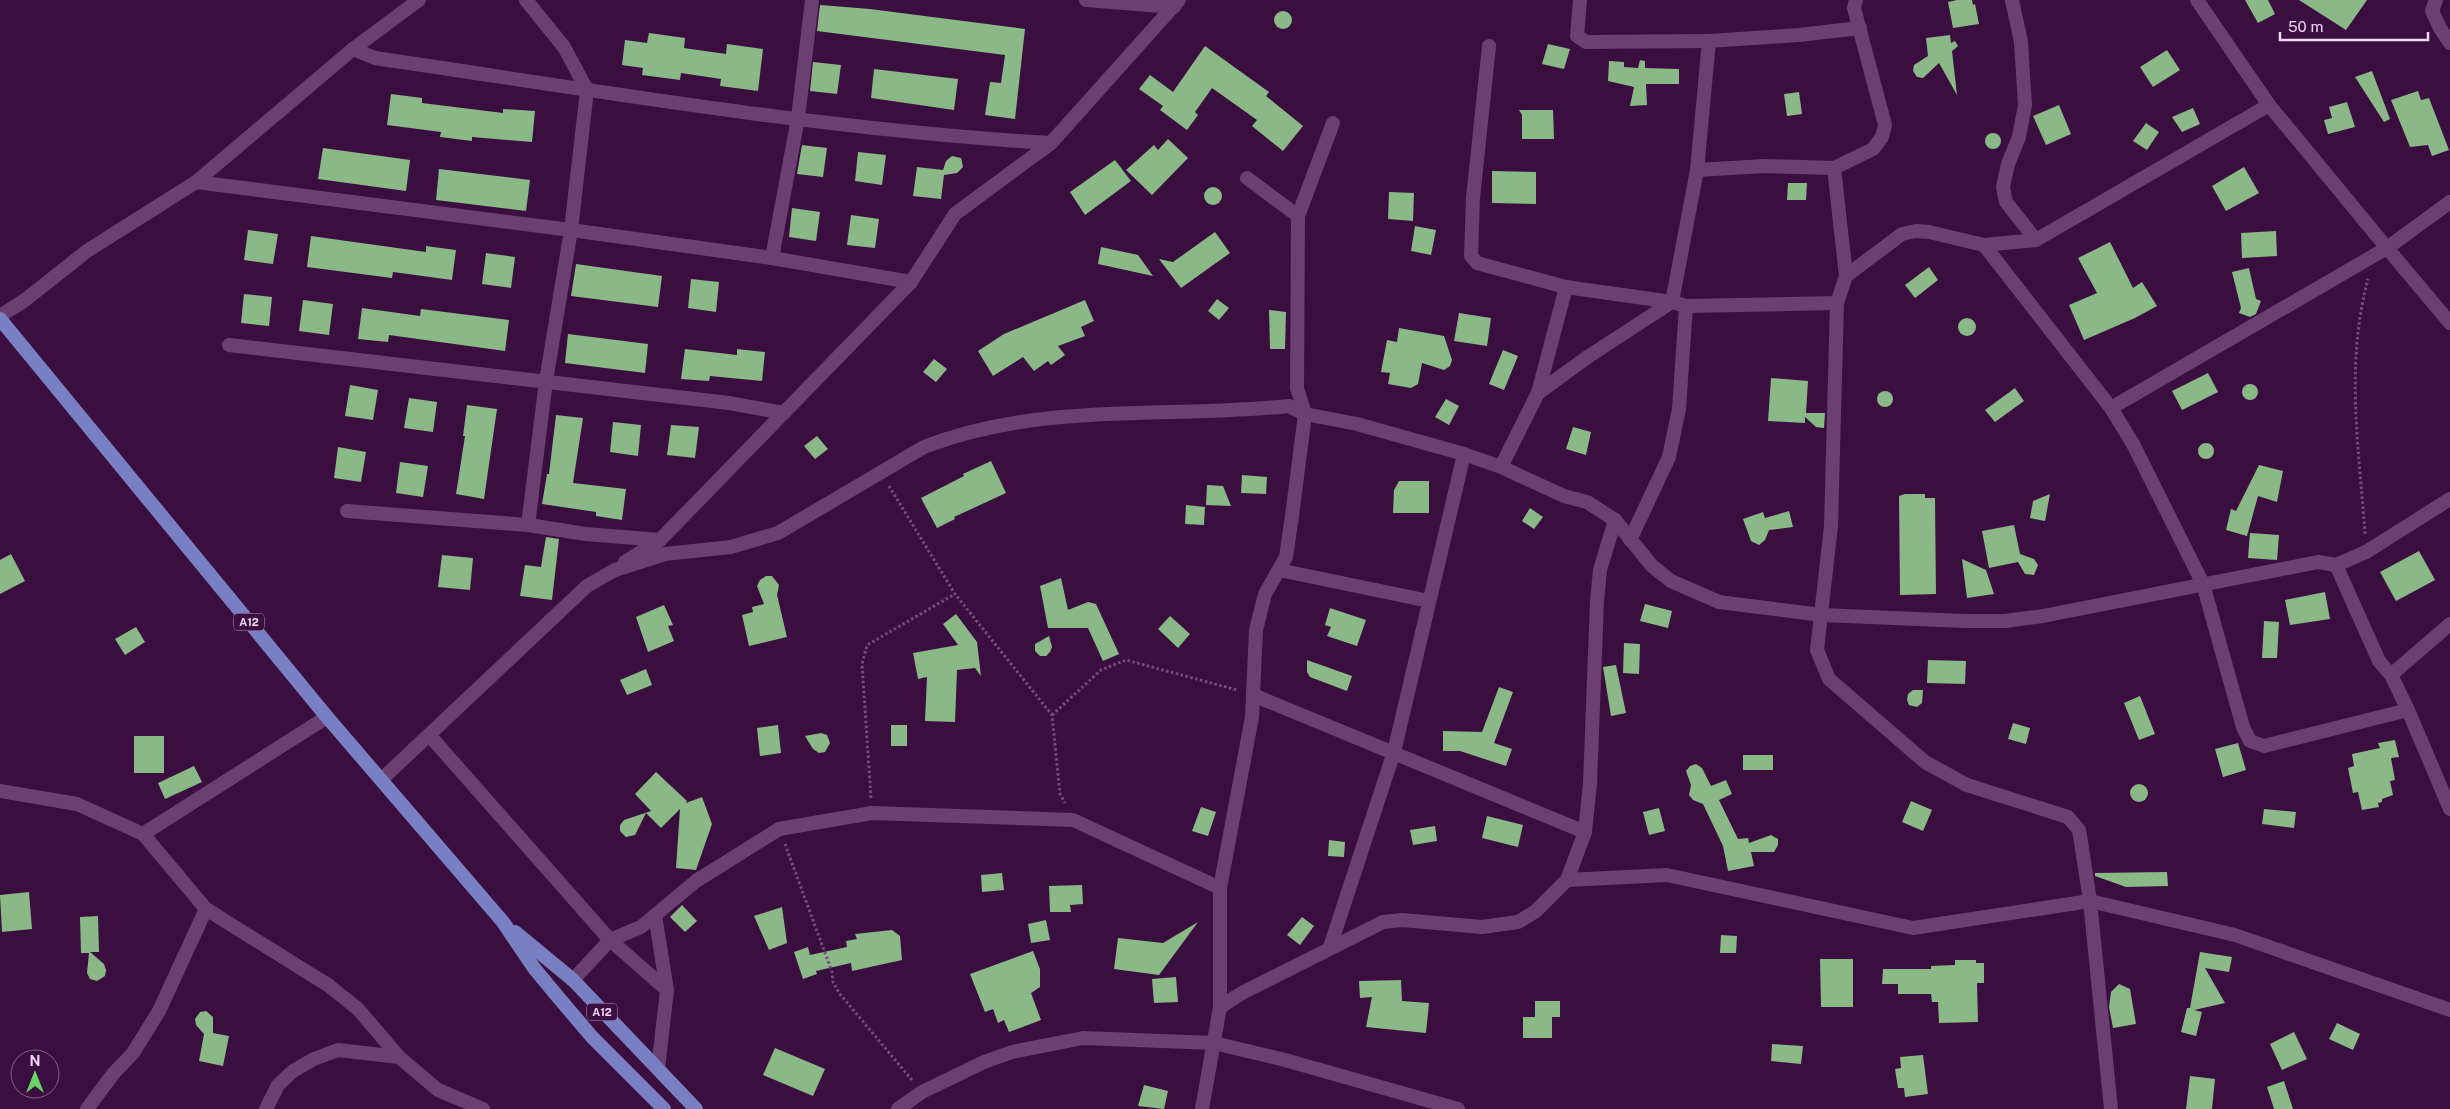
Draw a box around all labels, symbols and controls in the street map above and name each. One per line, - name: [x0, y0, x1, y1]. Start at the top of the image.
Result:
- scale bar: [2280, 10, 2428, 42]
- text: 50 m: [2288, 18, 2323, 35]
- road number: A12: [234, 614, 264, 630]
- road number: A12: [587, 1004, 617, 1020]
- north arrow: [10, 1049, 60, 1099]
- text: N: [30, 1053, 40, 1069]

